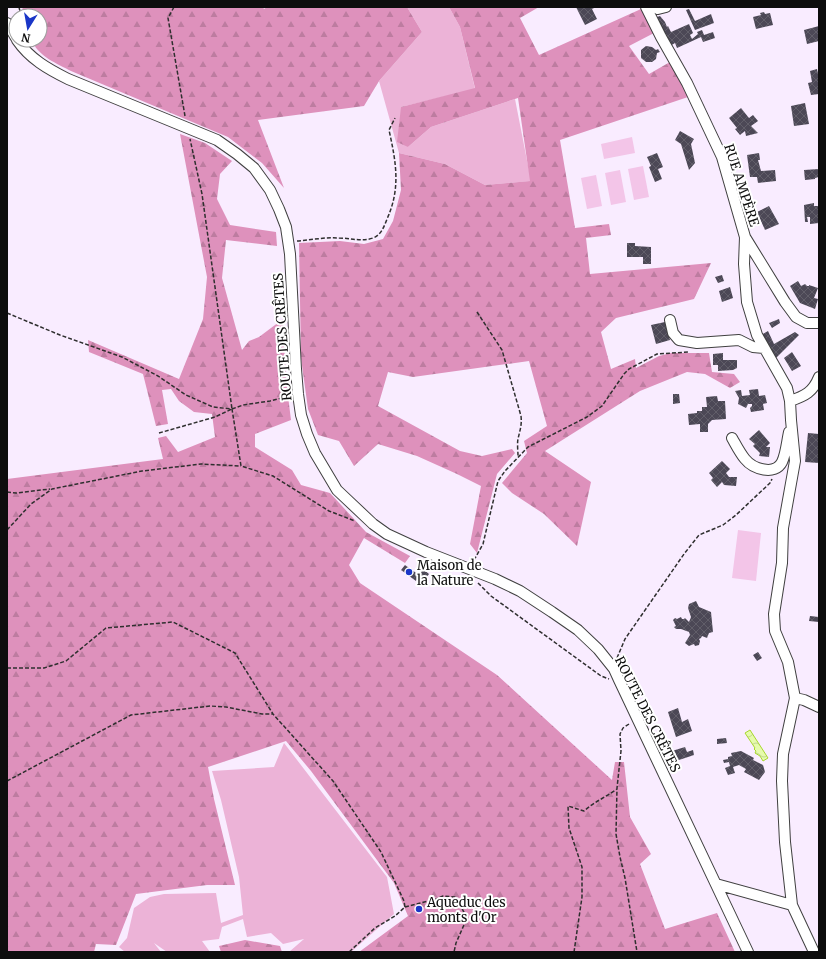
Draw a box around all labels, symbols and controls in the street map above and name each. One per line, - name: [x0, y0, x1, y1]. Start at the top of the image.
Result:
- north arrow: [8, 8, 48, 48]
- text: N: [20, 30, 32, 46]
- street label: RUE AMPÈRE: [720, 141, 764, 229]
- street label: ROUTE DES CRÊTES: [269, 272, 295, 401]
- place label: Maison de la Nature: [417, 557, 482, 589]
- marker: Maison de la Nature: [404, 567, 414, 577]
- street label: ROUTE DES CRÊTES: [611, 653, 685, 775]
- place label: Aqueduc des monts d'Or: [426, 894, 506, 926]
- marker: Aqueduc des monts d'Or: [414, 904, 424, 914]

